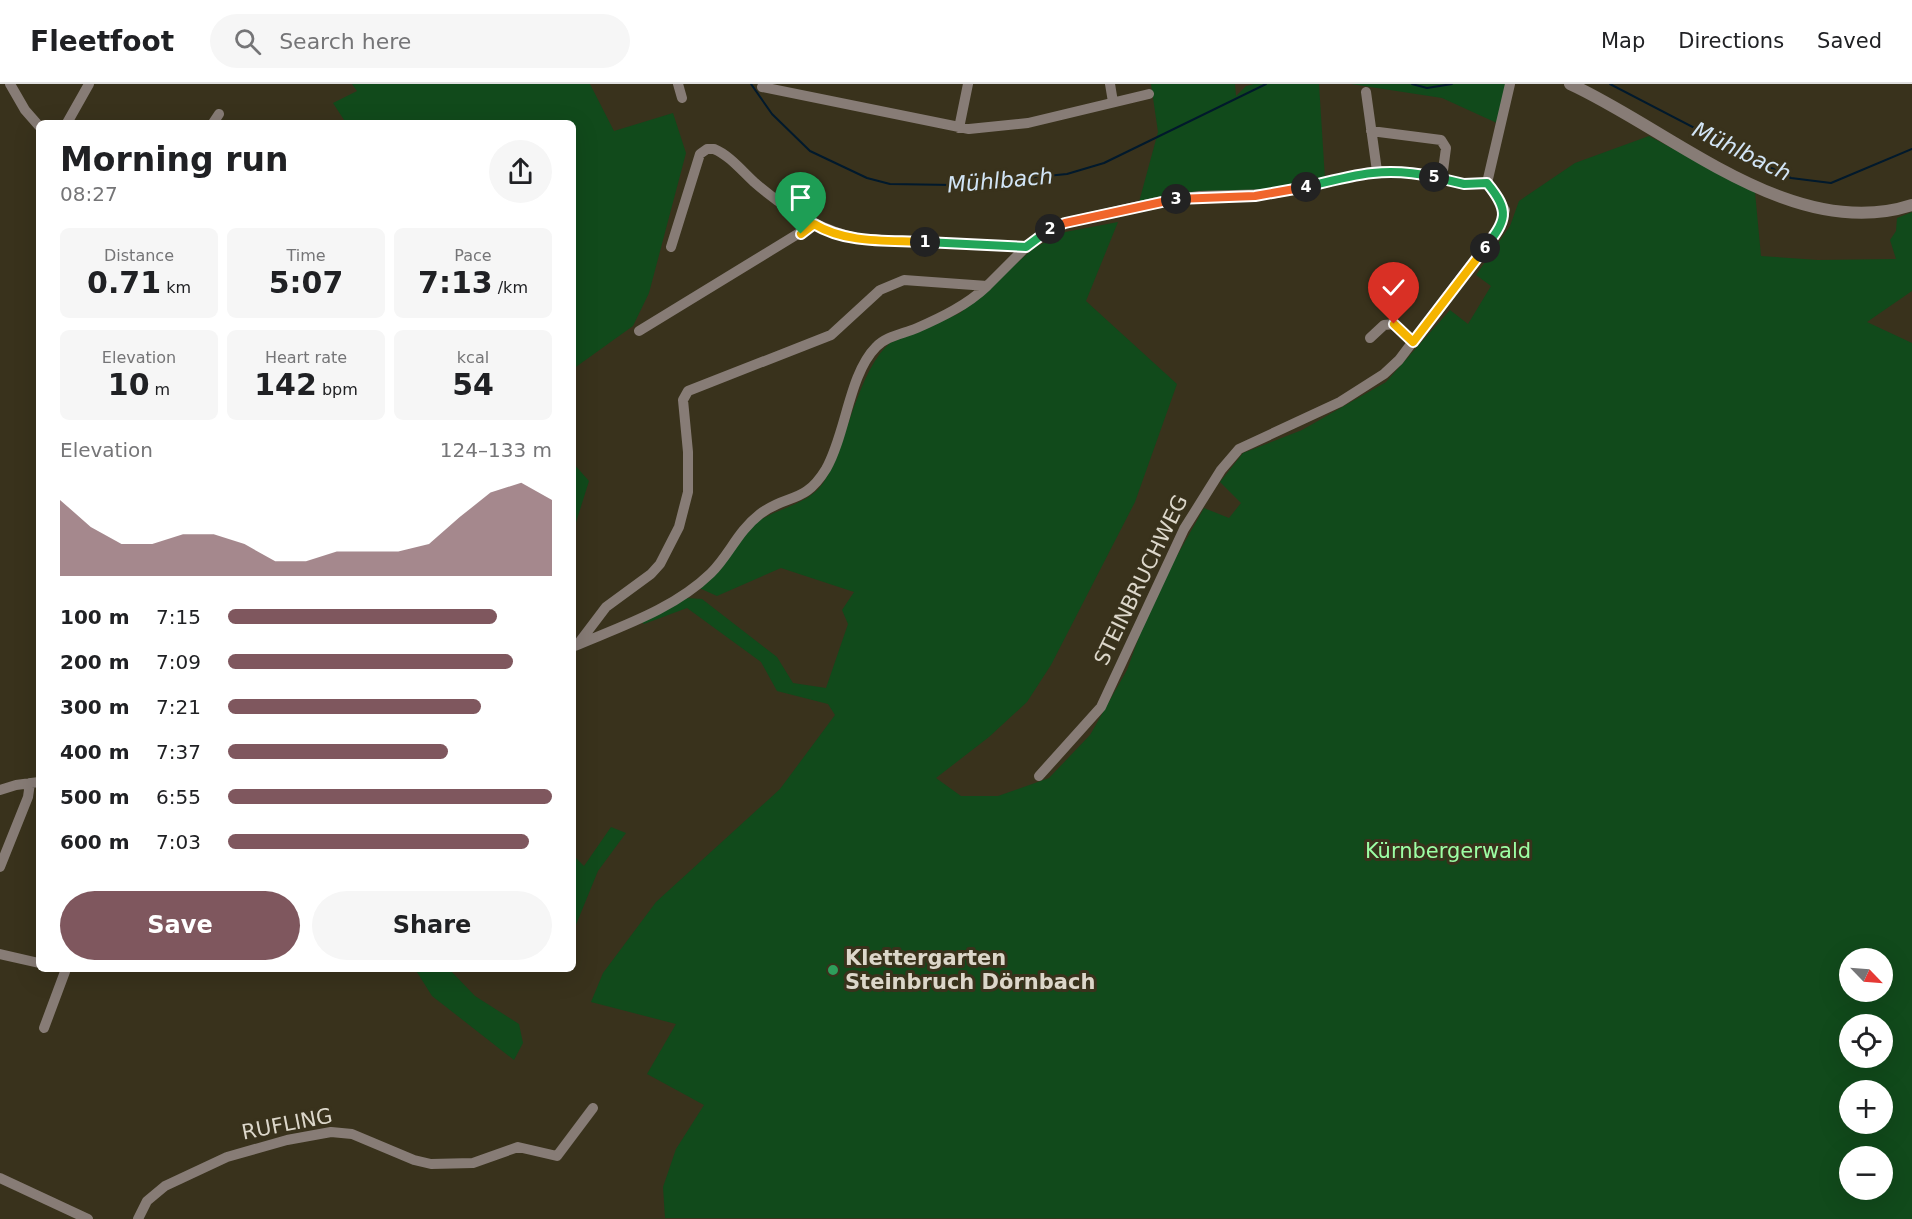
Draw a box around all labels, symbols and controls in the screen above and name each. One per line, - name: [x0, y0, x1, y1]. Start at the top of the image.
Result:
- search box: [210, 14, 630, 68]
- text: Fleetfoot: [30, 25, 174, 58]
- icon: search: [231, 25, 264, 58]
- text: Search here: [279, 29, 411, 54]
- text: Map: [1601, 29, 1645, 53]
- text: Directions: [1678, 29, 1784, 53]
- text: Saved: [1817, 29, 1882, 53]
- water label: Mühlbach: [1688, 117, 1795, 186]
- text: Morning run: [60, 140, 288, 179]
- button: share: [489, 140, 552, 203]
- pin: 5: [1419, 162, 1449, 192]
- water label: Mühlbach: [946, 163, 1054, 198]
- text: 5: [1428, 167, 1440, 186]
- pin: [775, 172, 826, 234]
- pin: 4: [1291, 172, 1321, 202]
- text: 4: [1300, 177, 1312, 196]
- icon: arrive: [784, 181, 817, 214]
- text: 08:27: [60, 182, 118, 206]
- pin: 3: [1161, 184, 1191, 214]
- text: 3: [1170, 189, 1182, 208]
- pin: 2: [1035, 214, 1065, 244]
- text: 2: [1044, 219, 1056, 238]
- pin: 1: [910, 227, 940, 257]
- text: 1: [919, 232, 931, 251]
- pin: 6: [1470, 233, 1500, 263]
- text: 6: [1479, 238, 1491, 257]
- text: Distance: [104, 246, 174, 265]
- text: Time: [286, 246, 326, 265]
- text: Pace: [454, 246, 492, 265]
- pin: [1368, 262, 1419, 324]
- text: 0.71: [87, 265, 161, 300]
- text: 5:07: [269, 265, 343, 300]
- text: 7:13: [418, 265, 493, 300]
- icon: check: [1377, 271, 1410, 304]
- text: km: [161, 278, 191, 297]
- text: /km: [493, 278, 528, 297]
- text: Elevation: [102, 348, 176, 367]
- text: Heart rate: [265, 348, 347, 367]
- text: kcal: [457, 348, 489, 367]
- text: 10: [108, 367, 150, 402]
- text: 142: [254, 367, 317, 402]
- text: 54: [452, 367, 494, 402]
- text: m: [150, 380, 170, 399]
- text: bpm: [317, 380, 358, 399]
- text: Elevation: [60, 438, 153, 462]
- text: 124–133 m: [440, 438, 552, 462]
- street label: STEINBRUCHWEG: [1089, 491, 1193, 669]
- text: 100 m: [60, 605, 130, 629]
- text: 7:15: [156, 605, 201, 629]
- text: 200 m: [60, 650, 130, 674]
- text: 7:09: [156, 650, 201, 674]
- text: 300 m: [60, 695, 130, 719]
- text: 7:21: [156, 695, 201, 719]
- text: 400 m: [60, 740, 130, 764]
- text: 7:37: [156, 740, 201, 764]
- text: 500 m: [60, 785, 130, 809]
- text: 6:55: [156, 785, 201, 809]
- text: 600 m: [60, 830, 130, 854]
- text: 7:03: [156, 830, 201, 854]
- park label: Kürnbergerwald: [1365, 839, 1531, 863]
- button: Save: [60, 891, 300, 960]
- button: Share: [312, 891, 552, 960]
- place label: Klettergarten Steinbruch Dörnbach: [845, 946, 1095, 994]
- north arrow: [1839, 948, 1893, 1002]
- map controls: [1839, 948, 1893, 1200]
- marker: Klettergarten Steinbruch Dörnbach: [826, 963, 840, 977]
- button: locate: [1839, 1014, 1893, 1068]
- button: +: [1839, 1080, 1893, 1134]
- street label: RUFLING: [240, 1103, 334, 1145]
- button: −: [1839, 1146, 1893, 1200]

